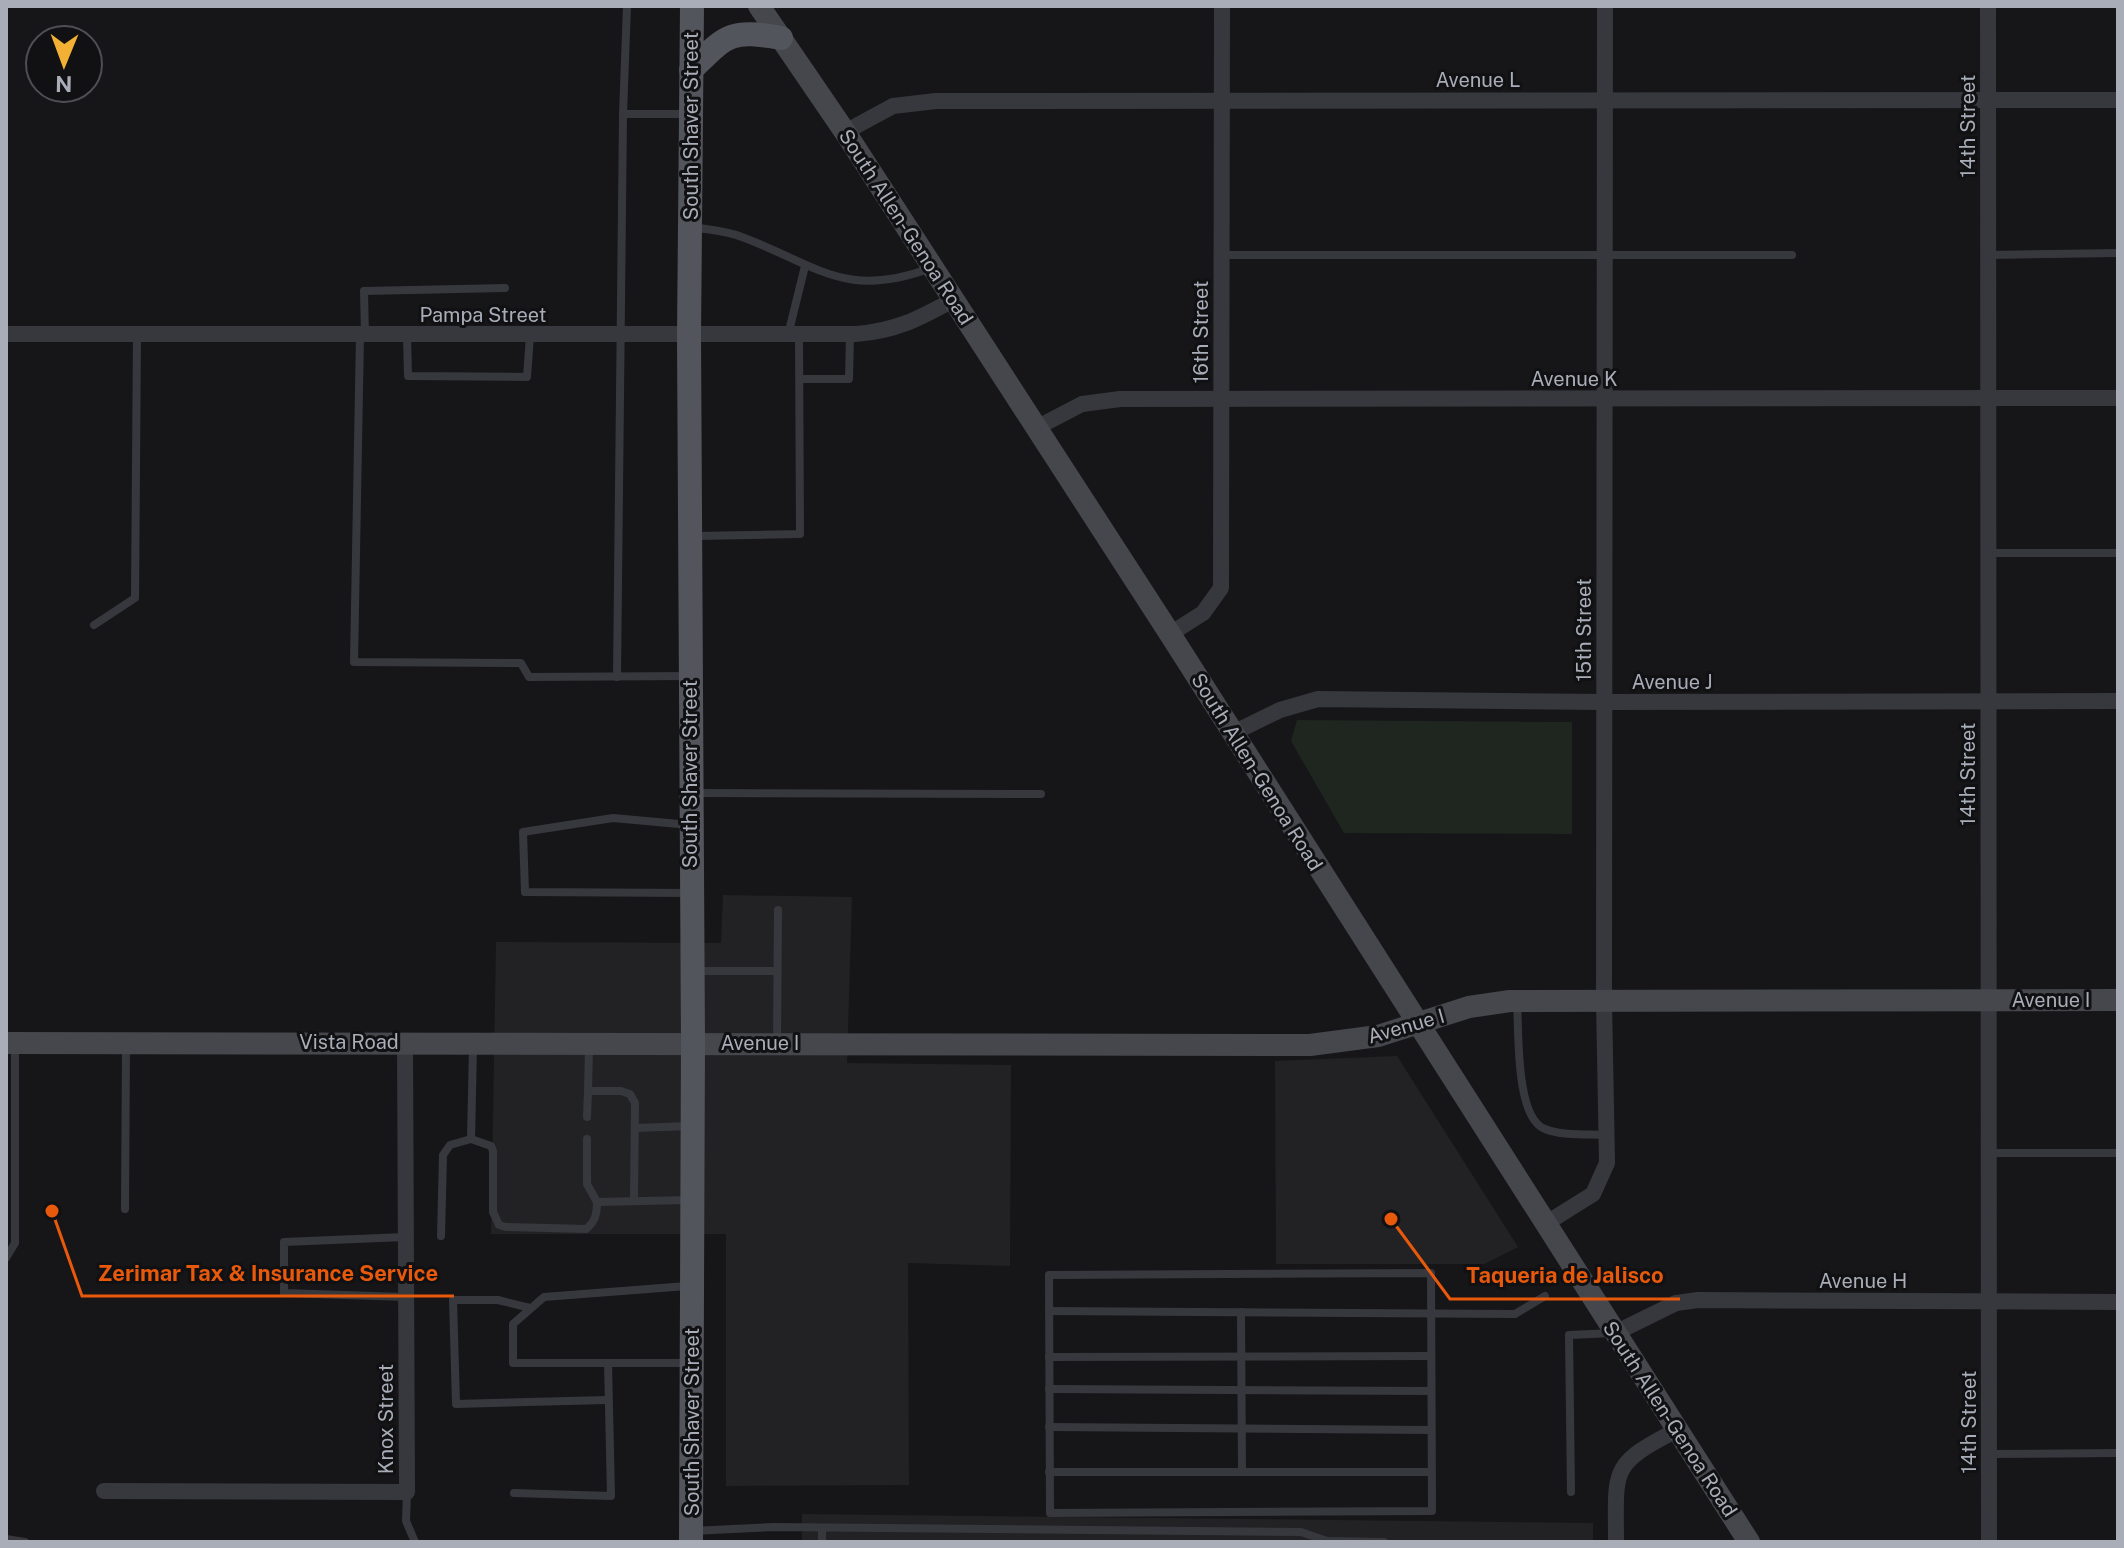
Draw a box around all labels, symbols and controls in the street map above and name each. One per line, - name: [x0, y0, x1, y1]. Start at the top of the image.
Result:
- north arrow: [24, 24, 104, 104]
- street label: South Shaver Street: [679, 32, 703, 220]
- street label: Avenue L: [1436, 68, 1520, 92]
- text: N: [55, 71, 72, 97]
- street label: 14th Street: [1956, 74, 1980, 178]
- street label: South Allen-Genoa Road: [834, 125, 978, 329]
- street label: 16th Street: [1189, 280, 1213, 384]
- street label: Pampa Street: [419, 303, 547, 327]
- street label: Avenue K: [1530, 367, 1618, 391]
- street label: 15th Street: [1572, 578, 1596, 682]
- street label: South Allen-Genoa Road: [1186, 669, 1328, 875]
- street label: Avenue J: [1631, 670, 1713, 694]
- street label: South Shaver Street: [678, 680, 702, 868]
- street label: 14th Street: [1956, 722, 1980, 826]
- street label: Avenue I: [2011, 988, 2091, 1012]
- street label: Avenue I: [1365, 1004, 1447, 1048]
- street label: Vista Road: [299, 1030, 399, 1054]
- street label: Avenue I: [720, 1031, 800, 1055]
- callout: Zerimar Tax & Insurance Service: [82, 1250, 454, 1296]
- callout: Taqueria de Jalisco: [1450, 1253, 1680, 1299]
- text: Zerimar Tax & Insurance Service: [98, 1260, 438, 1286]
- text: Taqueria de Jalisco: [1466, 1262, 1664, 1288]
- street label: Avenue H: [1819, 1269, 1907, 1293]
- street label: South Allen-Genoa Road: [1598, 1317, 1742, 1521]
- street label: South Shaver Street: [680, 1328, 704, 1516]
- street label: Knox Street: [374, 1364, 398, 1474]
- street label: 14th Street: [1957, 1370, 1981, 1474]

